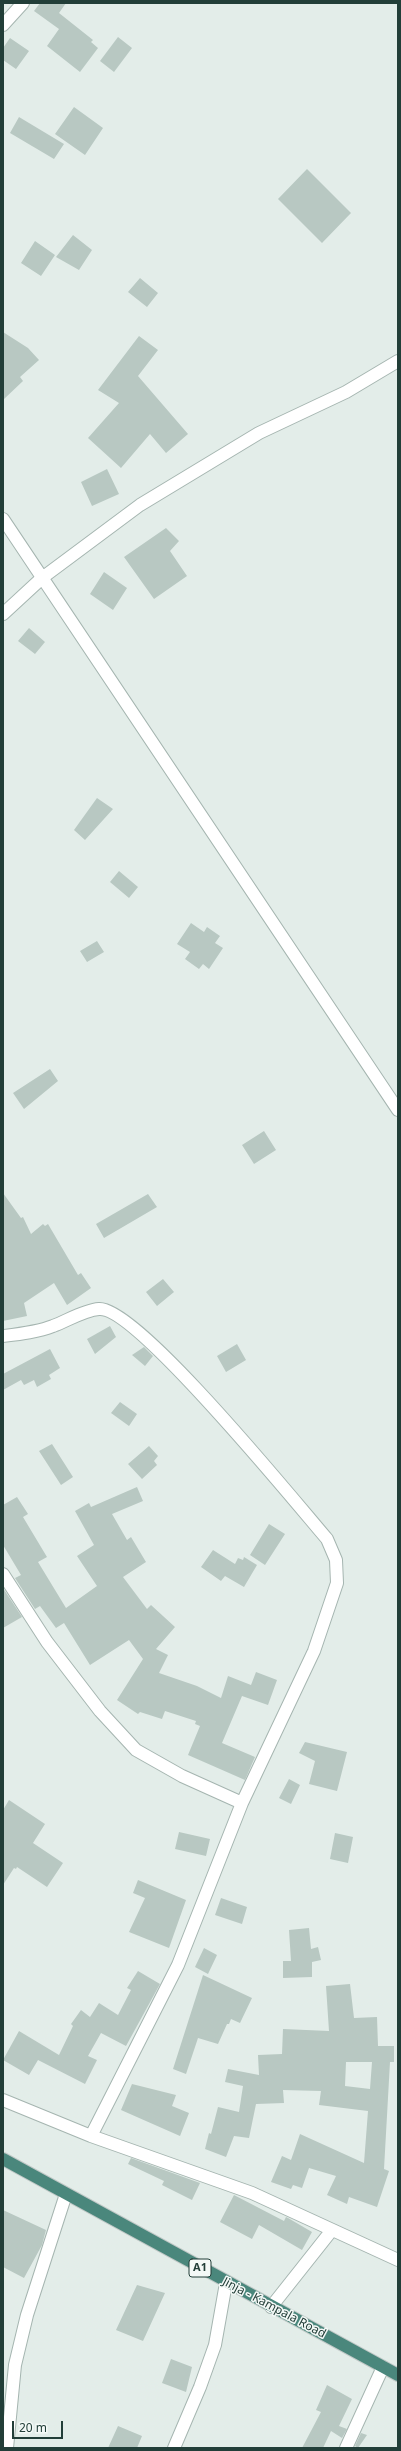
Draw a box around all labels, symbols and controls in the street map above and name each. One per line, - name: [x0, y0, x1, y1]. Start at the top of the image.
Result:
- road number: A1: [189, 2259, 211, 2277]
- street label: Jinja - Kampala Road: [220, 2275, 328, 2341]
- scale bar: [14, 2413, 65, 2439]
- text: 20 m: [19, 2419, 47, 2436]

